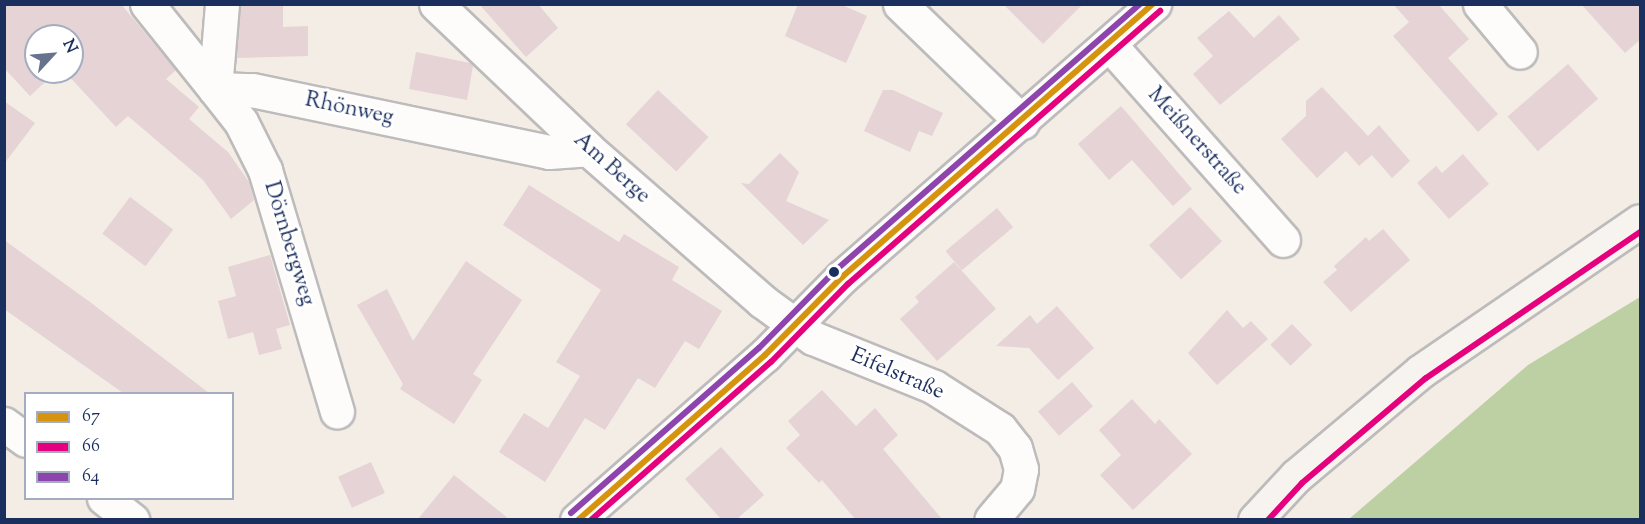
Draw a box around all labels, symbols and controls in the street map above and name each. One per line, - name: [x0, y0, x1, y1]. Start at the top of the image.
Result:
- north arrow: [24, 24, 84, 84]
- text: N: [56, 36, 82, 58]
- street label: Meißnerstraße: [1141, 83, 1251, 201]
- street label: Rhönweg: [302, 88, 396, 132]
- street label: Am Berge: [567, 128, 655, 210]
- street label: Dörnbergweg: [257, 179, 319, 309]
- unlabelled marker: [828, 266, 840, 278]
- street label: Eifelstraße: [846, 343, 948, 407]
- legend: [24, 392, 234, 500]
- text: 67: [82, 404, 100, 430]
- text: 66: [82, 434, 100, 460]
- text: 64: [82, 464, 100, 490]

